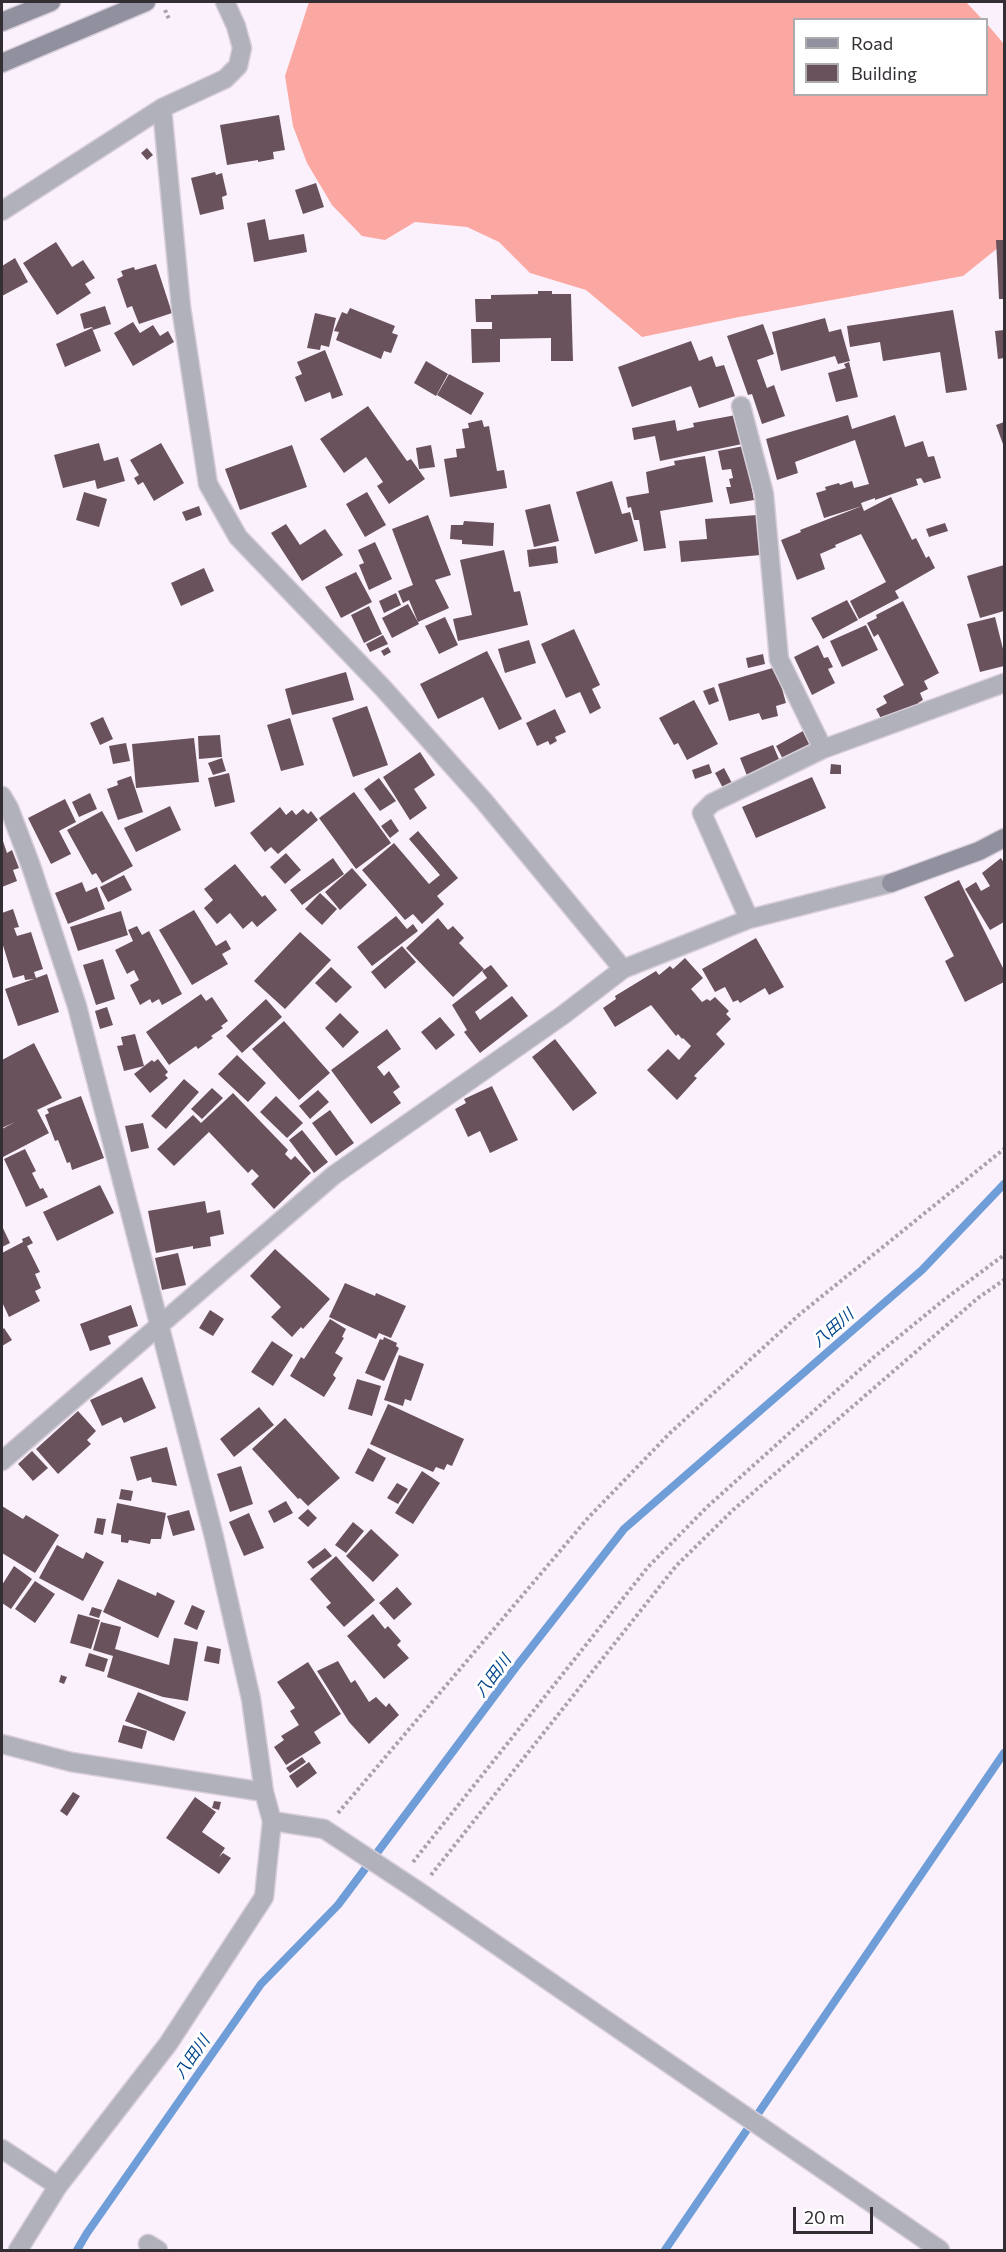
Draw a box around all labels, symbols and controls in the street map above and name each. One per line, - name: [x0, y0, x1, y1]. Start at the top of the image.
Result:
- legend: [793, 18, 988, 96]
- text: Road: [851, 32, 893, 54]
- text: Building: [851, 62, 917, 84]
- water label: 八田川: [809, 1305, 857, 1351]
- water label: 八田川: [471, 1651, 515, 1701]
- water label: 八田川: [170, 2032, 214, 2082]
- scale bar: [796, 2195, 876, 2233]
- text: 20 m: [804, 2206, 845, 2228]

